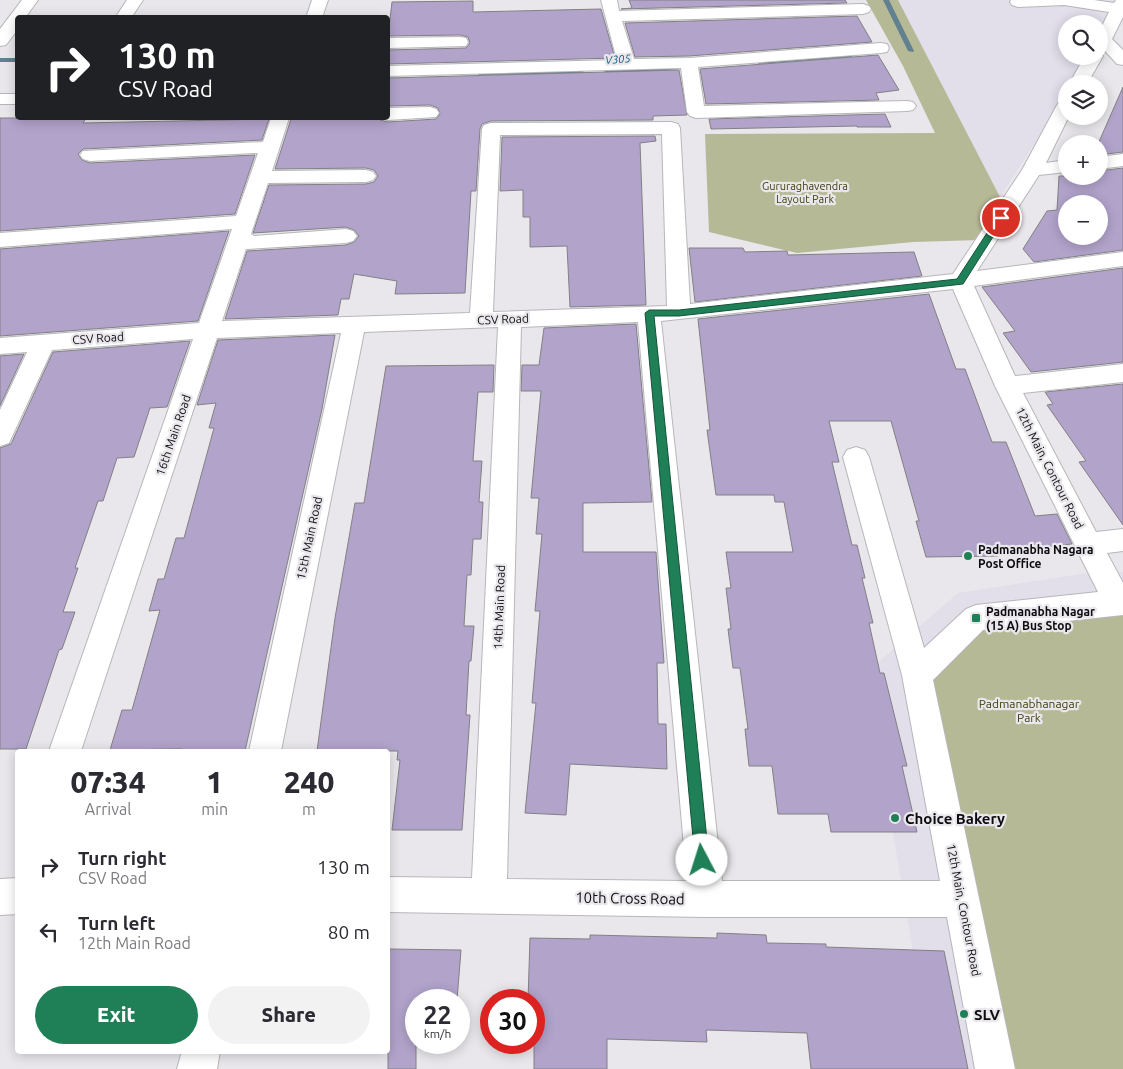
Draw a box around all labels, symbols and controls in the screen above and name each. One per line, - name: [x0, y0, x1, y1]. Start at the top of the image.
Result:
- map controls: [1058, 15, 1108, 245]
- button: search: [1058, 15, 1108, 65]
- icon: right: [35, 35, 100, 100]
- text: 130 m: [118, 35, 216, 75]
- water label: V305: [605, 52, 632, 66]
- button: layers: [1058, 75, 1108, 125]
- text: CSV Road: [118, 76, 213, 101]
- button: +: [1058, 135, 1108, 185]
- park label: Gururaghavendra Layout Park: [762, 180, 848, 205]
- button: −: [1058, 195, 1108, 245]
- pin: [980, 197, 1022, 239]
- icon: arrive: [987, 204, 1015, 232]
- street label: CSV Road: [477, 312, 529, 326]
- street label: CSV Road: [72, 330, 124, 346]
- street label: 16th Main Road: [153, 393, 193, 477]
- street label: 12th Main, Contour Road: [1014, 405, 1086, 531]
- street label: 15th Main Road: [294, 495, 324, 581]
- place label: Padmanabha Nagara Post Office: [978, 543, 1093, 570]
- marker: Padmanabha Nagara Post Office: [962, 550, 974, 562]
- street label: 14th Main Road: [491, 564, 507, 650]
- place label: Padmanabha Nagar (15 A) Bus Stop: [986, 605, 1095, 633]
- marker: Padmanabha Nagar (15 A) Bus Stop: [970, 612, 982, 624]
- park label: Padmanabhanagar Park: [979, 697, 1080, 724]
- text: 07:34: [71, 765, 146, 799]
- text: 1: [206, 765, 223, 799]
- text: 240: [284, 765, 334, 799]
- text: Arrival: [85, 800, 131, 818]
- text: min: [201, 800, 228, 818]
- text: m: [302, 800, 316, 818]
- place label: Choice Bakery: [905, 810, 1005, 827]
- marker: Choice Bakery: [889, 812, 901, 824]
- position arrow: [675, 833, 727, 885]
- street label: 12th Main, Contour Road: [945, 843, 983, 977]
- text: Turn right: [78, 847, 166, 869]
- icon: right: [35, 853, 63, 881]
- text: 130 m: [317, 856, 370, 878]
- text: CSV Road: [78, 869, 147, 887]
- street label: 10th Cross Road: [575, 889, 685, 907]
- text: Turn left: [78, 912, 156, 934]
- icon: left: [35, 918, 63, 946]
- text: 80 m: [328, 921, 370, 943]
- text: 12th Main Road: [78, 934, 191, 952]
- button: Exit: [35, 986, 198, 1044]
- button: Share: [208, 986, 370, 1044]
- speed limit sign: 30: [480, 989, 545, 1054]
- text: 22: [423, 1001, 452, 1029]
- place label: SLV: [974, 1006, 1000, 1023]
- marker: SLV: [958, 1008, 970, 1020]
- text: km/h: [424, 1027, 451, 1040]

